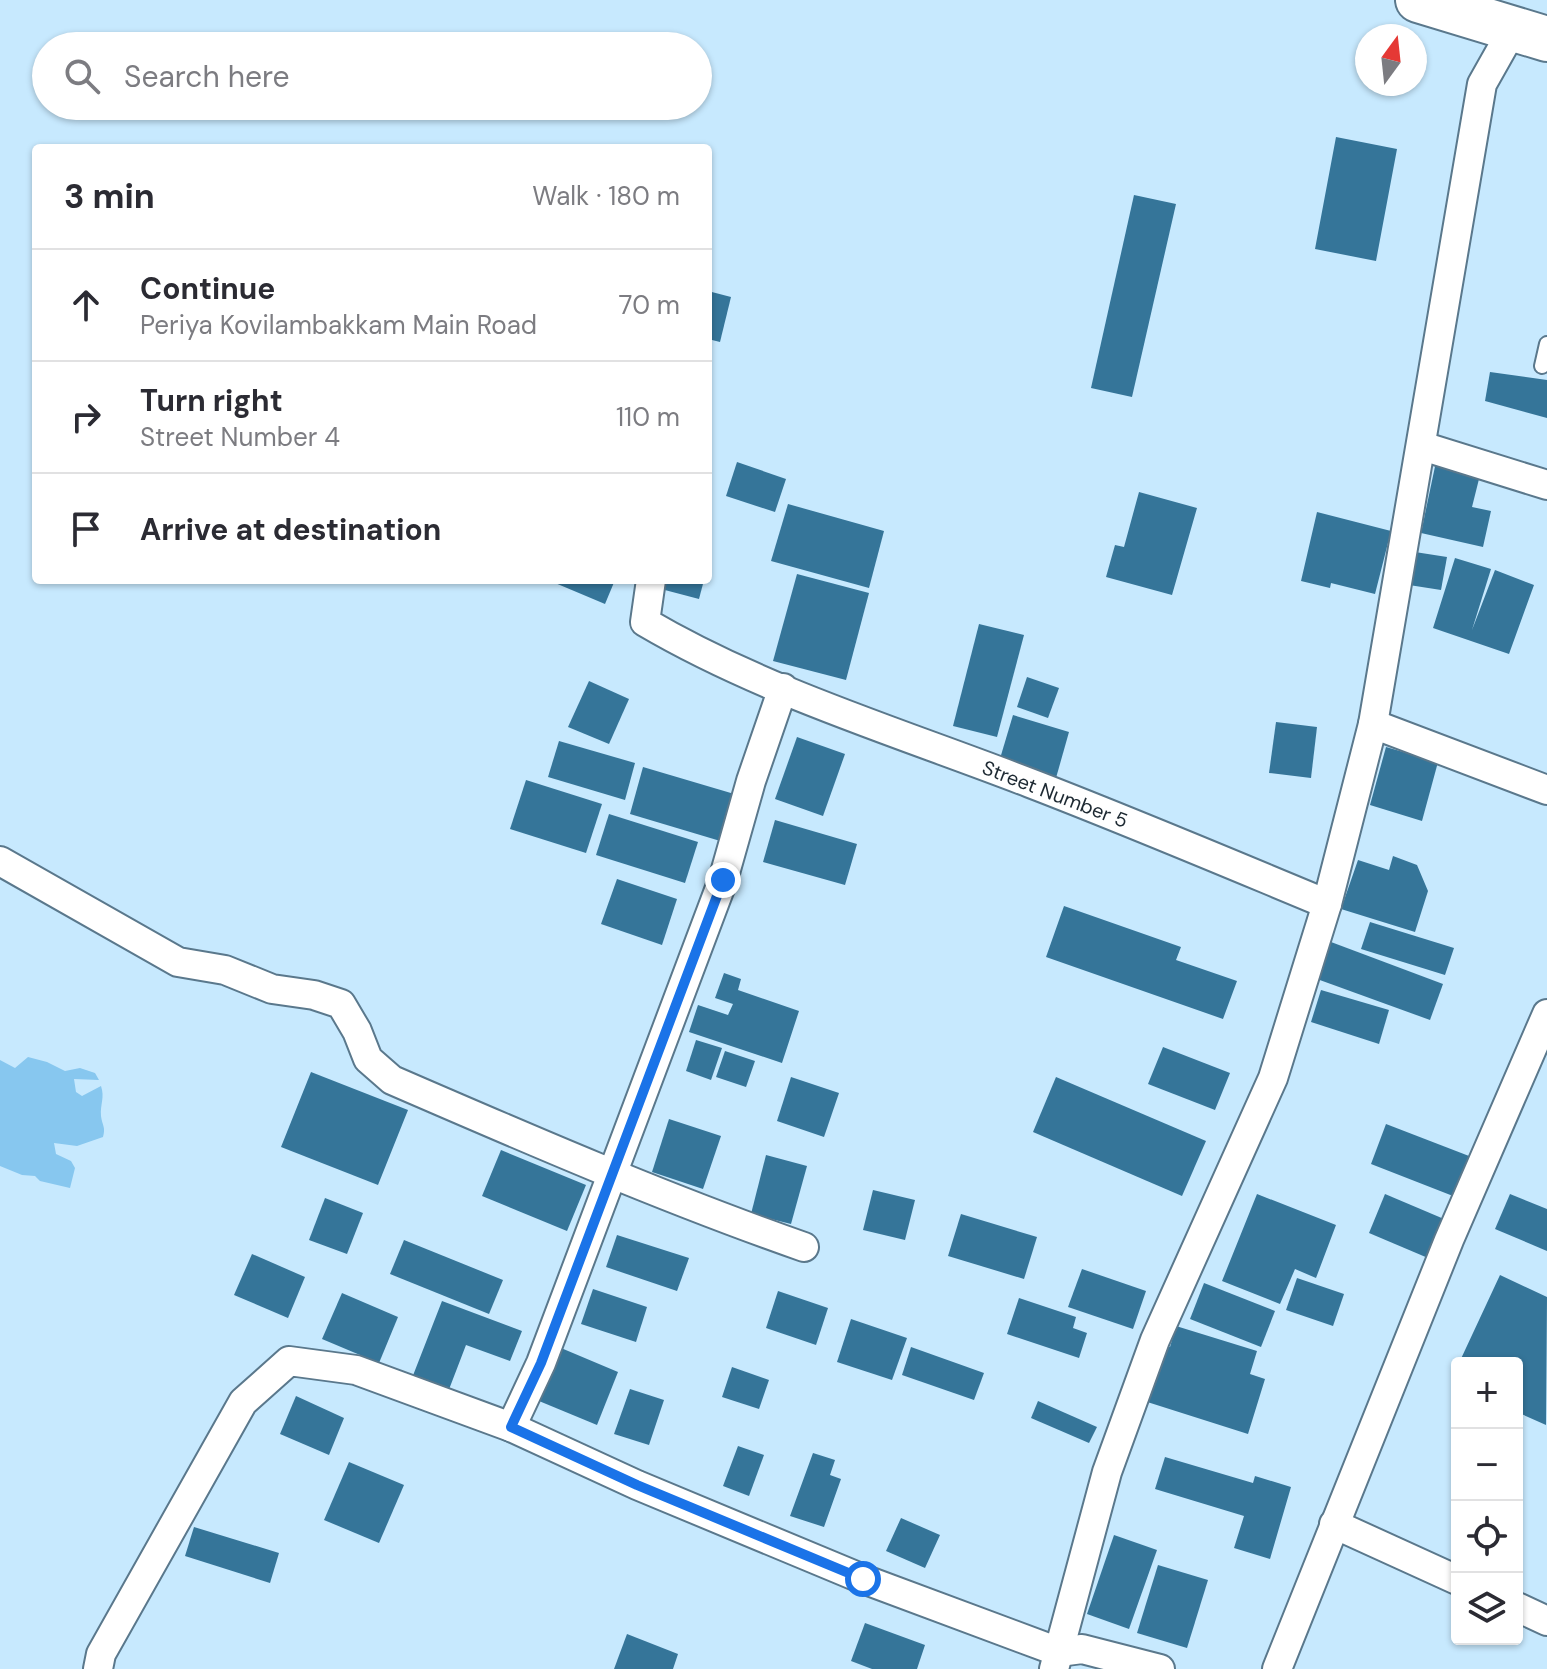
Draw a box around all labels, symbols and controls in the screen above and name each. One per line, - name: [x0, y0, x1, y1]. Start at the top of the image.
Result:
- north arrow: [1355, 24, 1427, 96]
- search box: [32, 32, 712, 120]
- icon: search: [60, 54, 104, 98]
- text: Search here: [124, 57, 290, 96]
- text: 3 min: [64, 174, 155, 219]
- text: Walk · 180 m: [532, 179, 680, 213]
- text: Continue: [140, 269, 275, 308]
- icon: ahead: [64, 283, 108, 327]
- text: 70 m: [619, 288, 680, 322]
- text: Periya Kovilambakkam Main Road: [140, 308, 537, 342]
- text: Turn right: [140, 381, 283, 420]
- icon: right: [64, 395, 108, 439]
- text: 110 m: [616, 400, 680, 434]
- text: Street Number 4: [140, 420, 340, 454]
- icon: arrive: [64, 507, 108, 551]
- text: Arrive at destination: [140, 510, 441, 549]
- street label: Street Number 5: [978, 754, 1132, 834]
- route end: [705, 862, 741, 898]
- map controls: [1451, 1357, 1523, 1645]
- button: +: [1451, 1357, 1523, 1429]
- button: −: [1451, 1429, 1523, 1501]
- button: locate: [1451, 1501, 1523, 1573]
- route start: [845, 1561, 881, 1597]
- button: layers: [1451, 1573, 1523, 1645]

